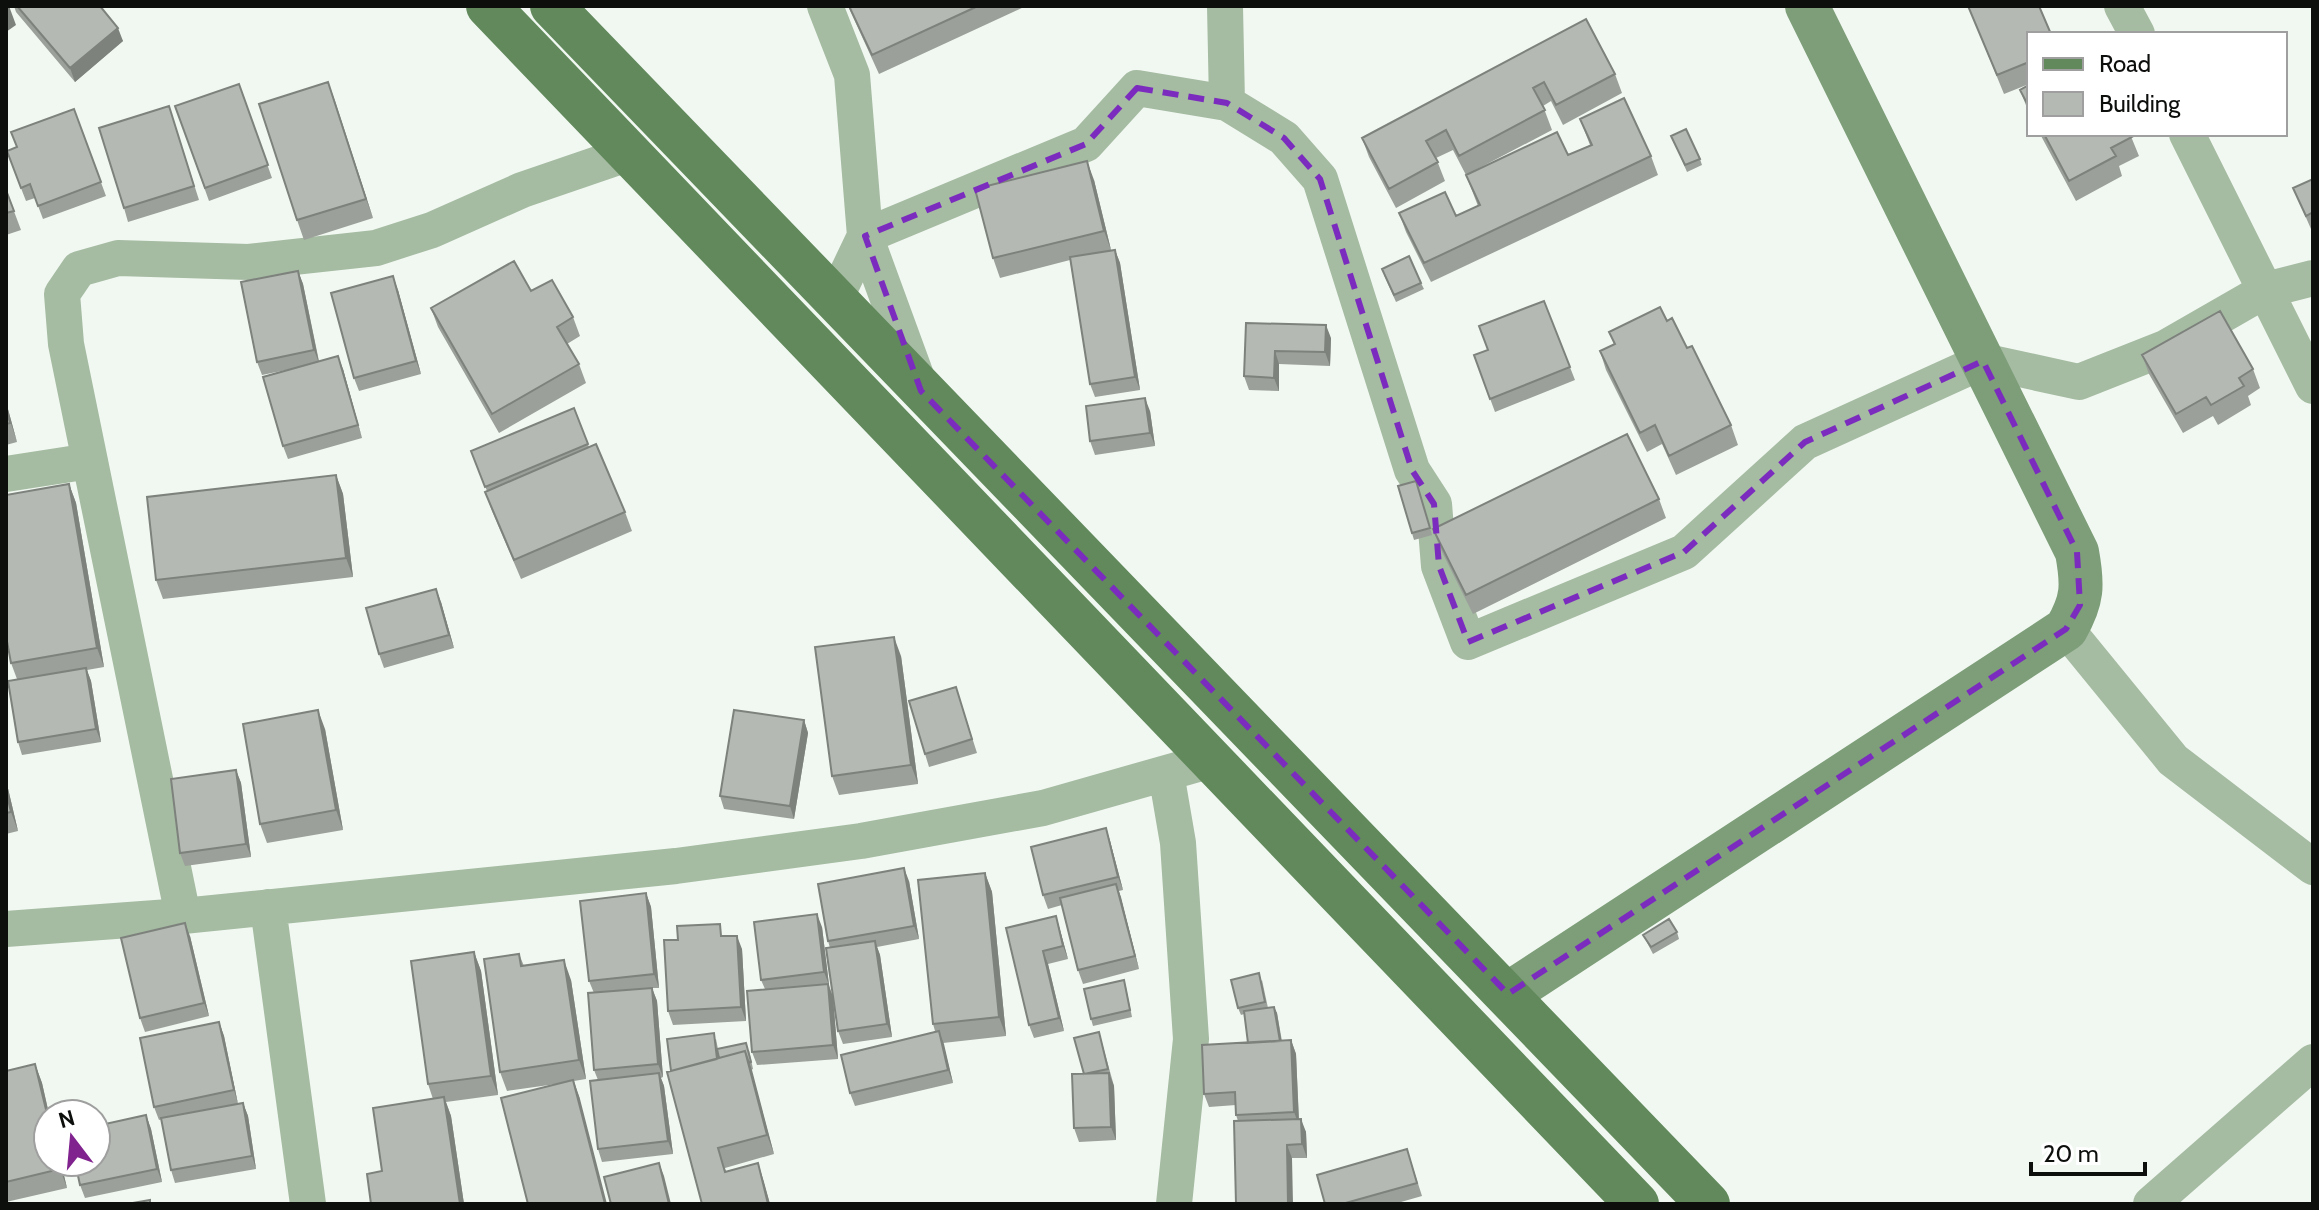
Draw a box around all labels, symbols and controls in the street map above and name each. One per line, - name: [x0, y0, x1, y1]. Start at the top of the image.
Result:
- legend: [2027, 32, 2287, 136]
- text: Road: [2099, 49, 2151, 78]
- text: Building: [2099, 89, 2181, 118]
- north arrow: [32, 1098, 112, 1178]
- text: N: [55, 1104, 78, 1134]
- scale bar: [2031, 1126, 2145, 1176]
- text: 20 m: [2043, 1139, 2099, 1168]

